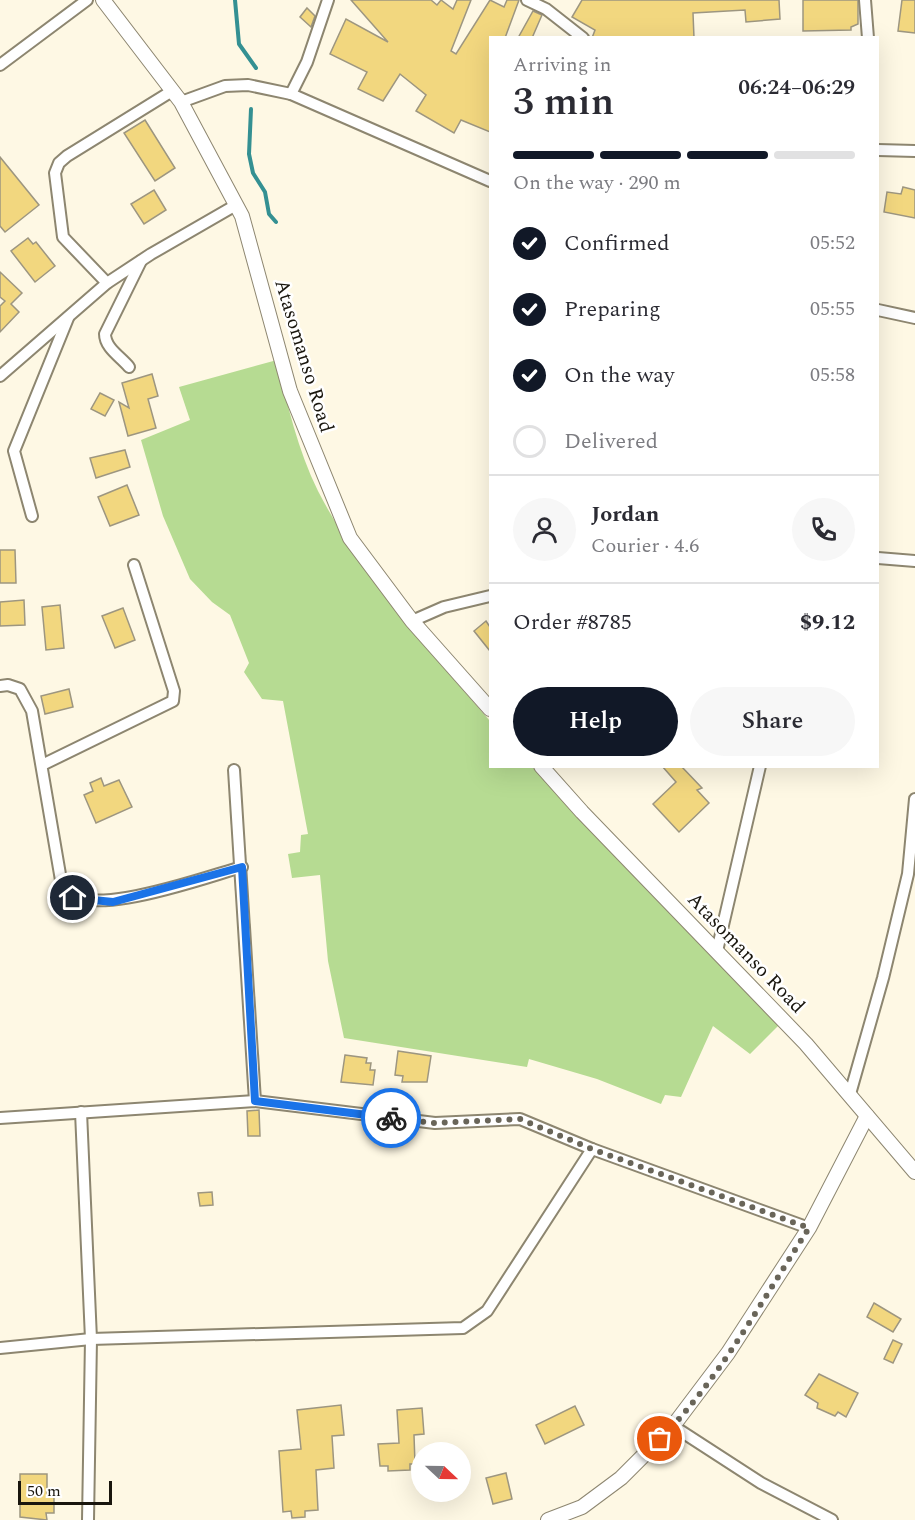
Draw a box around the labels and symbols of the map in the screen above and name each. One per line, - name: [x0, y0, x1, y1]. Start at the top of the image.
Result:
- street label: Atasomanso Road: [266, 276, 342, 436]
- pin: [47, 872, 98, 923]
- street label: Atasomanso Road: [680, 885, 812, 1021]
- courier: [361, 1088, 421, 1148]
- pin: [634, 1413, 685, 1464]
- north arrow: [411, 1442, 471, 1502]
- scale bar: [18, 1478, 112, 1506]

